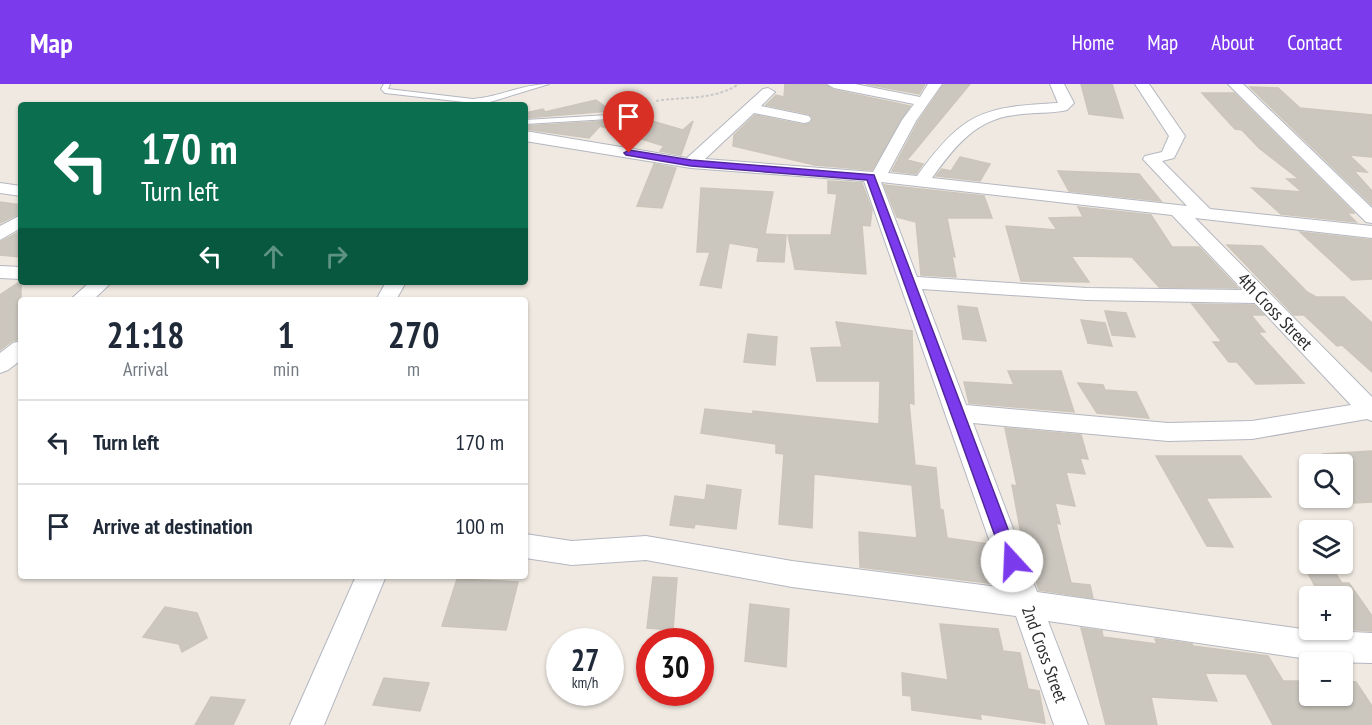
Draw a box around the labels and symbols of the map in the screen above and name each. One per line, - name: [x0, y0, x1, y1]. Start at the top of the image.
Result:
- pin: [603, 91, 654, 153]
- street label: 4th Cross Street: [1232, 267, 1318, 355]
- position arrow: [980, 529, 1044, 593]
- street label: 2nd Cross Street: [1017, 602, 1073, 706]
- speed limit sign: 30: [636, 628, 714, 706]

